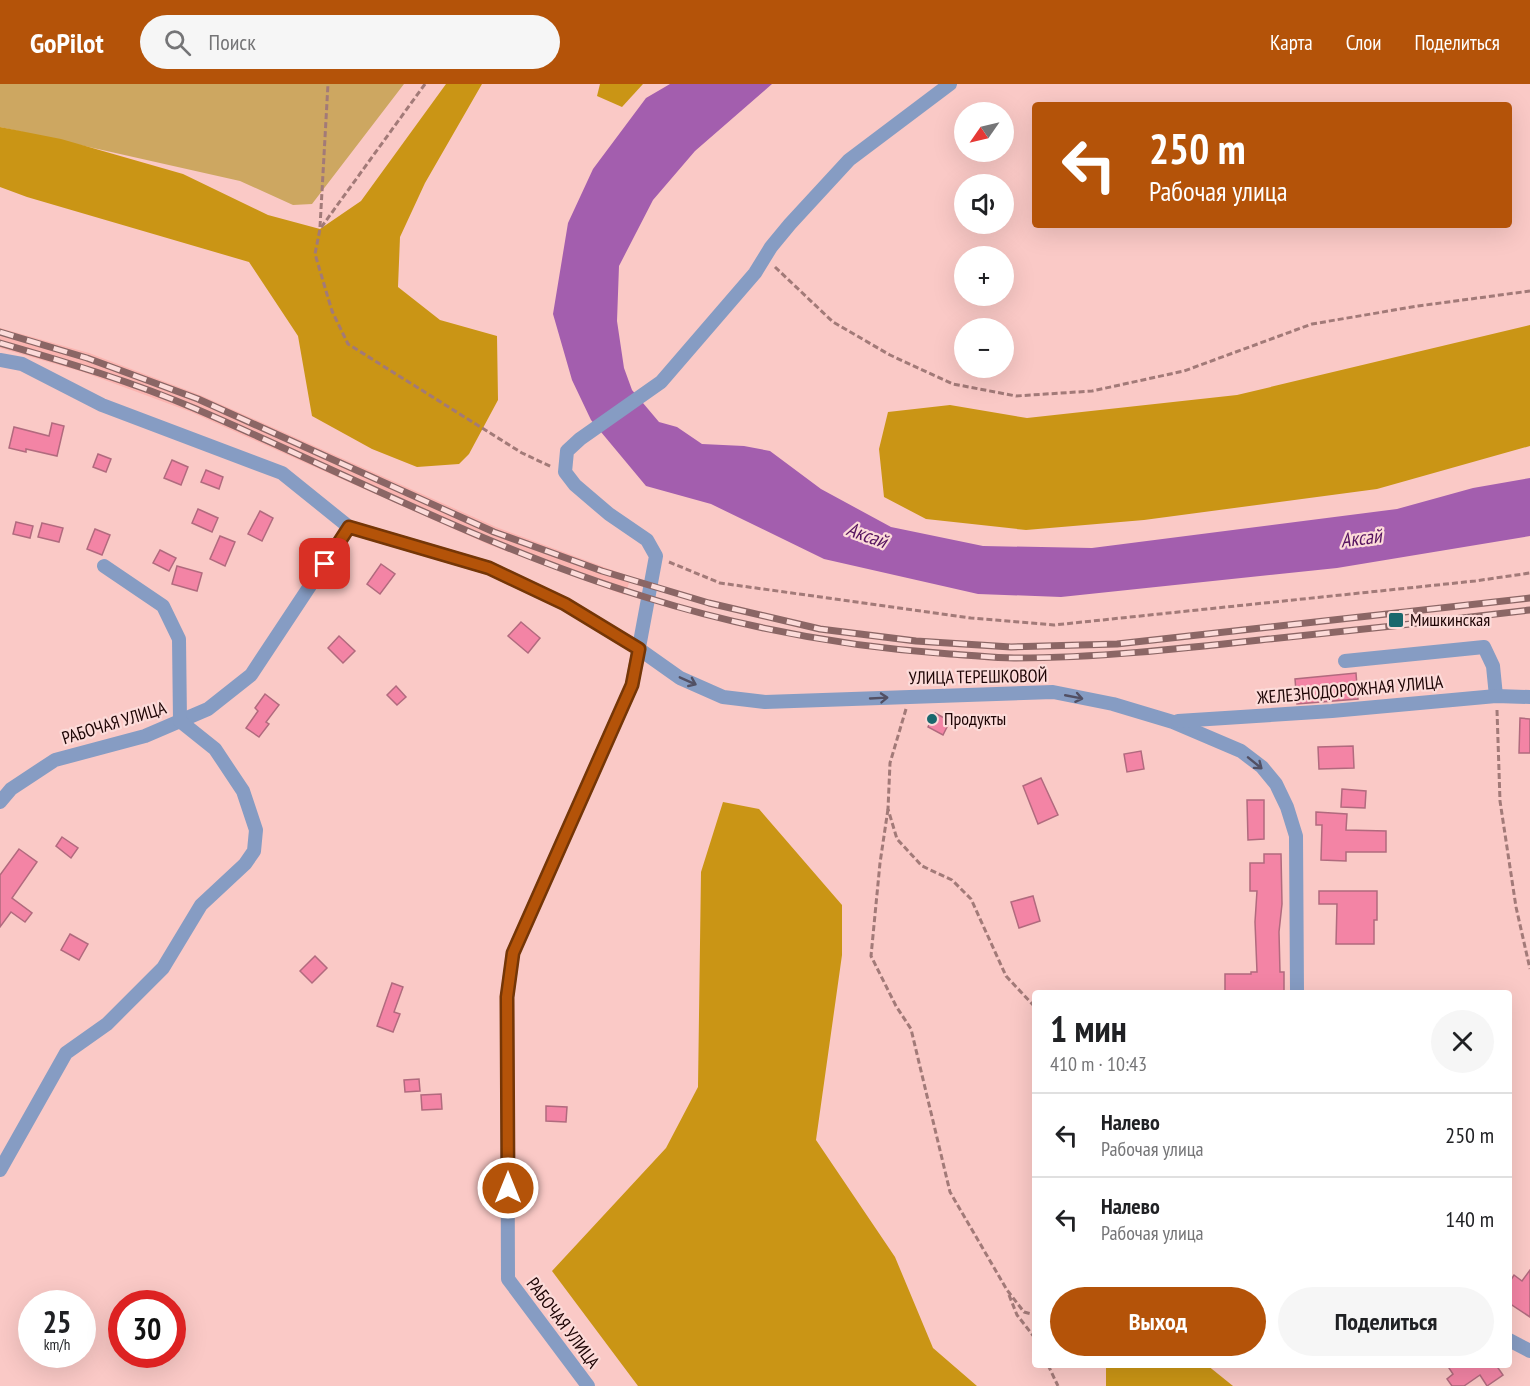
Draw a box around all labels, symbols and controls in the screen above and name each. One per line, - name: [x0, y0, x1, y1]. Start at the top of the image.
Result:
- search box: [140, 15, 560, 69]
- text: GoPilot: [30, 24, 104, 61]
- icon: search: [161, 26, 194, 59]
- text: Поиск: [209, 28, 256, 56]
- text: Карта: [1270, 29, 1313, 56]
- text: Слои: [1346, 29, 1381, 56]
- text: Поделиться: [1414, 29, 1500, 56]
- north arrow: [954, 102, 1014, 162]
- map controls: [954, 102, 1014, 378]
- text: 250 m: [1149, 121, 1246, 176]
- icon: left: [1050, 126, 1128, 204]
- button: sound: [954, 174, 1014, 234]
- text: Рабочая улица: [1149, 174, 1288, 208]
- button: +: [954, 246, 1014, 306]
- button: −: [954, 318, 1014, 378]
- water label: Аксай: [843, 516, 893, 555]
- water label: Аксай: [1339, 522, 1385, 553]
- pin: [299, 538, 350, 589]
- icon: arrive: [308, 547, 341, 580]
- place label: Мишкинская: [1410, 608, 1490, 631]
- marker: Мишкинская: [1387, 611, 1405, 629]
- street label: УЛИЦА ТЕРЕШКОВОЙ: [908, 664, 1048, 689]
- street label: ЖЕЛЕЗНОДОРОЖНАЯ УЛИЦА: [1255, 670, 1444, 709]
- one-way arrow: [679, 676, 697, 688]
- one-way arrow: [869, 692, 889, 703]
- one-way arrow: [1064, 692, 1083, 703]
- street label: РАБОЧАЯ УЛИЦА: [59, 696, 169, 749]
- place label: Продукты: [944, 707, 1006, 730]
- marker: Продукты: [925, 712, 939, 726]
- one-way arrow: [1247, 756, 1263, 769]
- text: 1 мин: [1050, 1005, 1127, 1052]
- button: close: [1431, 1010, 1494, 1073]
- text: 410 m · 10:43: [1050, 1051, 1147, 1077]
- text: Налево: [1101, 1108, 1160, 1136]
- icon: left: [1050, 1119, 1083, 1152]
- text: 250 m: [1445, 1121, 1494, 1149]
- text: Рабочая улица: [1101, 1136, 1204, 1162]
- position arrow: [476, 1156, 540, 1220]
- text: Налево: [1101, 1192, 1160, 1220]
- icon: left: [1050, 1203, 1083, 1236]
- text: 140 m: [1445, 1205, 1494, 1233]
- text: Рабочая улица: [1101, 1220, 1204, 1246]
- street label: РАБОЧАЯ УЛИЦА: [522, 1273, 605, 1373]
- button: Выход: [1050, 1287, 1266, 1356]
- button: Поделиться: [1278, 1287, 1494, 1356]
- speed limit sign: 30: [108, 1290, 186, 1368]
- text: 25: [43, 1302, 71, 1341]
- text: km/h: [44, 1335, 70, 1354]

